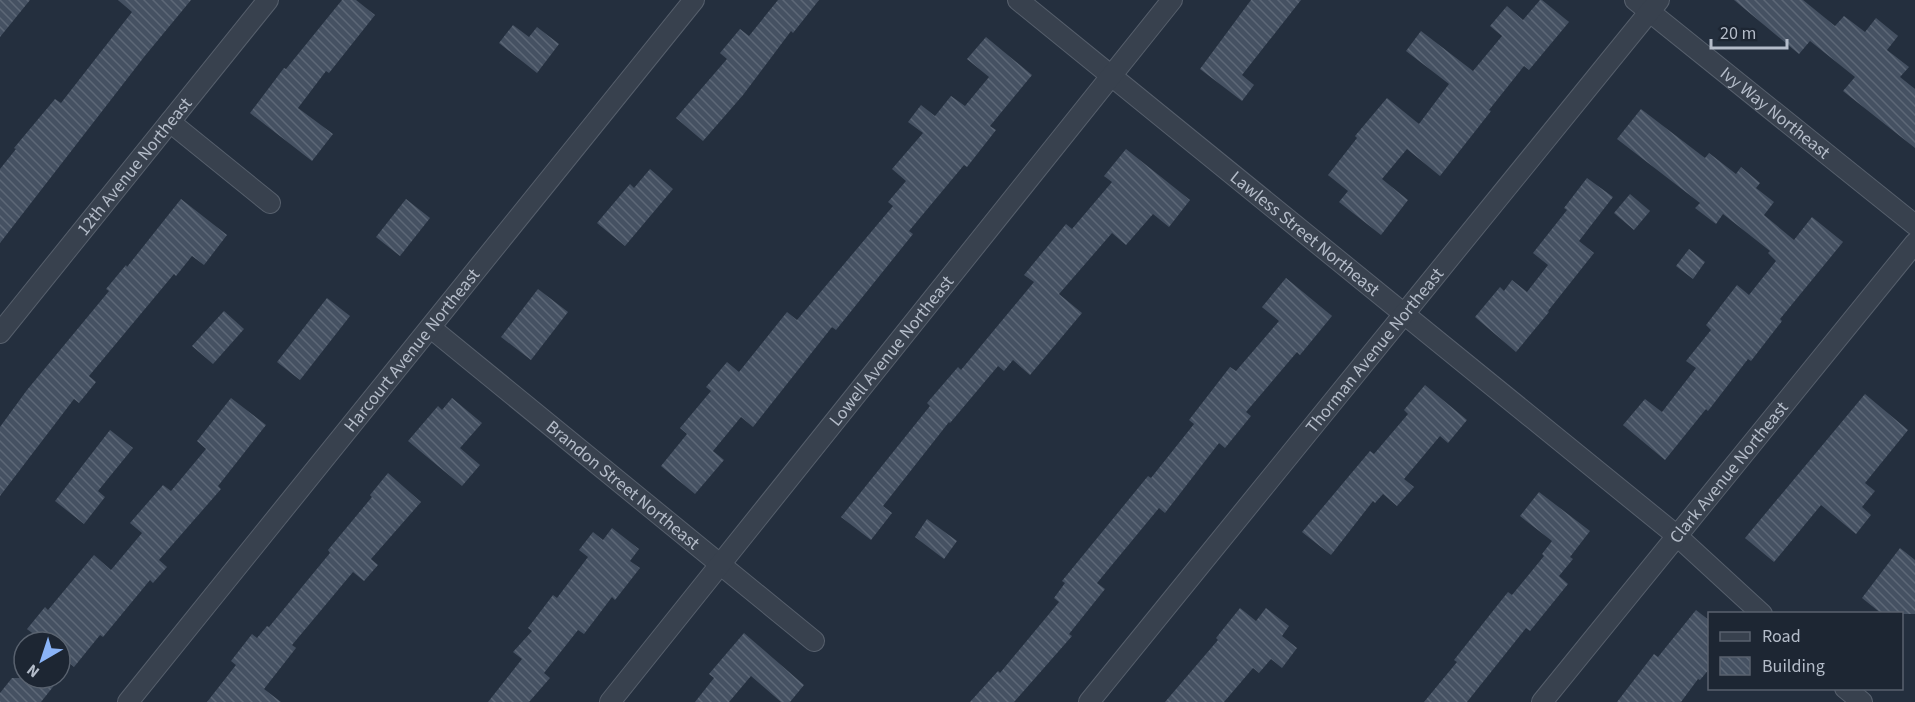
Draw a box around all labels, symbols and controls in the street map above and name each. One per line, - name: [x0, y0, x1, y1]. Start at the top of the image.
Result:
- scale bar: [1711, 12, 1788, 50]
- text: 20 m: [1720, 21, 1756, 46]
- street label: Ivy Way Northeast: [1715, 61, 1836, 165]
- street label: 12th Avenue Northeast: [71, 92, 198, 241]
- street label: Lawless Street Northeast: [1225, 165, 1385, 302]
- street label: Thorman Avenue Northeast: [1300, 262, 1449, 438]
- street label: Harcourt Avenue Northeast: [338, 263, 485, 437]
- street label: Lowell Avenue Northeast: [823, 270, 959, 431]
- street label: Clark Avenue Northeast: [1663, 396, 1794, 549]
- street label: Brandon Street Northeast: [541, 415, 705, 555]
- legend: [1708, 612, 1903, 690]
- text: Road: [1762, 624, 1801, 649]
- north arrow: [12, 630, 72, 690]
- text: Building: [1762, 654, 1825, 679]
- text: N: [22, 659, 44, 683]

